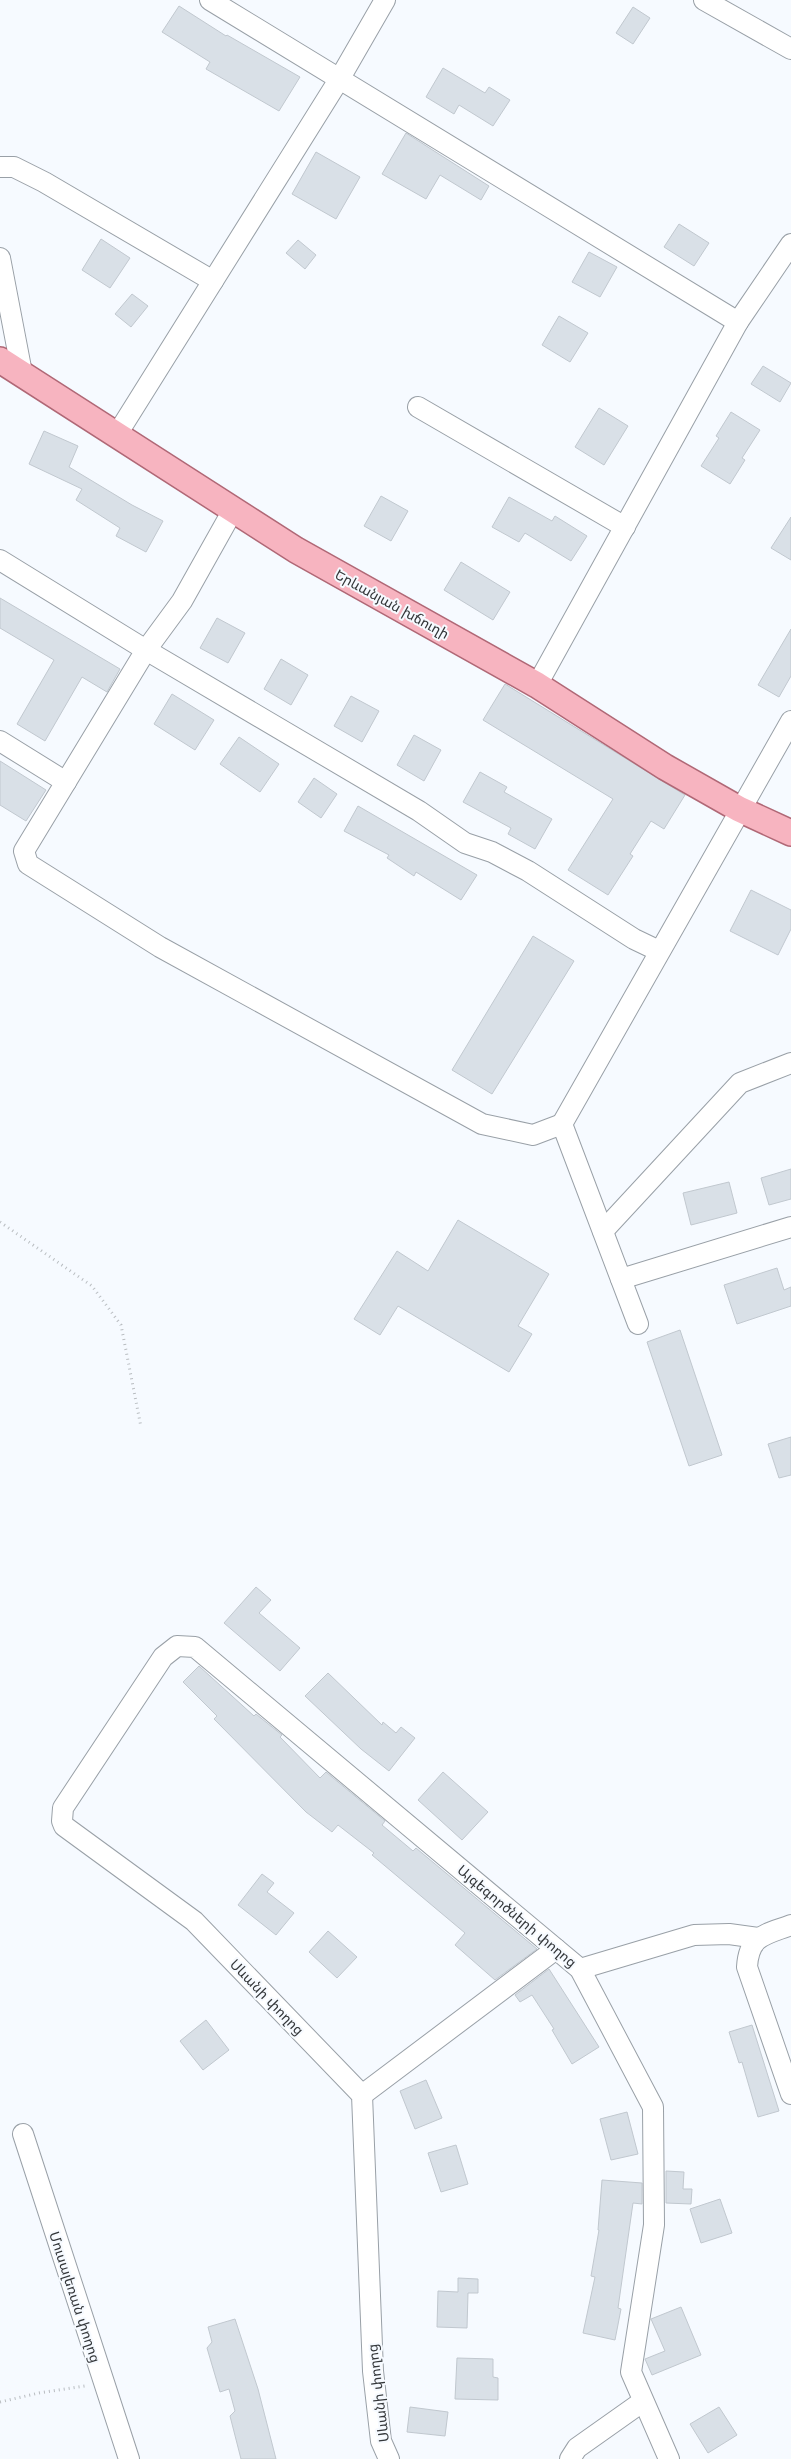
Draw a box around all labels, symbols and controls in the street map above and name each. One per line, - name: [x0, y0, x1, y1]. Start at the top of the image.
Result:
- street label: Երևանյան խճուղի: [332, 565, 452, 643]
- street label: Այգեգործների փողոց: [454, 1861, 580, 1971]
- street label: Սևանի փողոց: [226, 1955, 308, 2039]
- street label: Մուսալեռան փողոց: [45, 2229, 105, 2365]
- street label: Սևանի փողոց: [363, 2343, 393, 2443]

